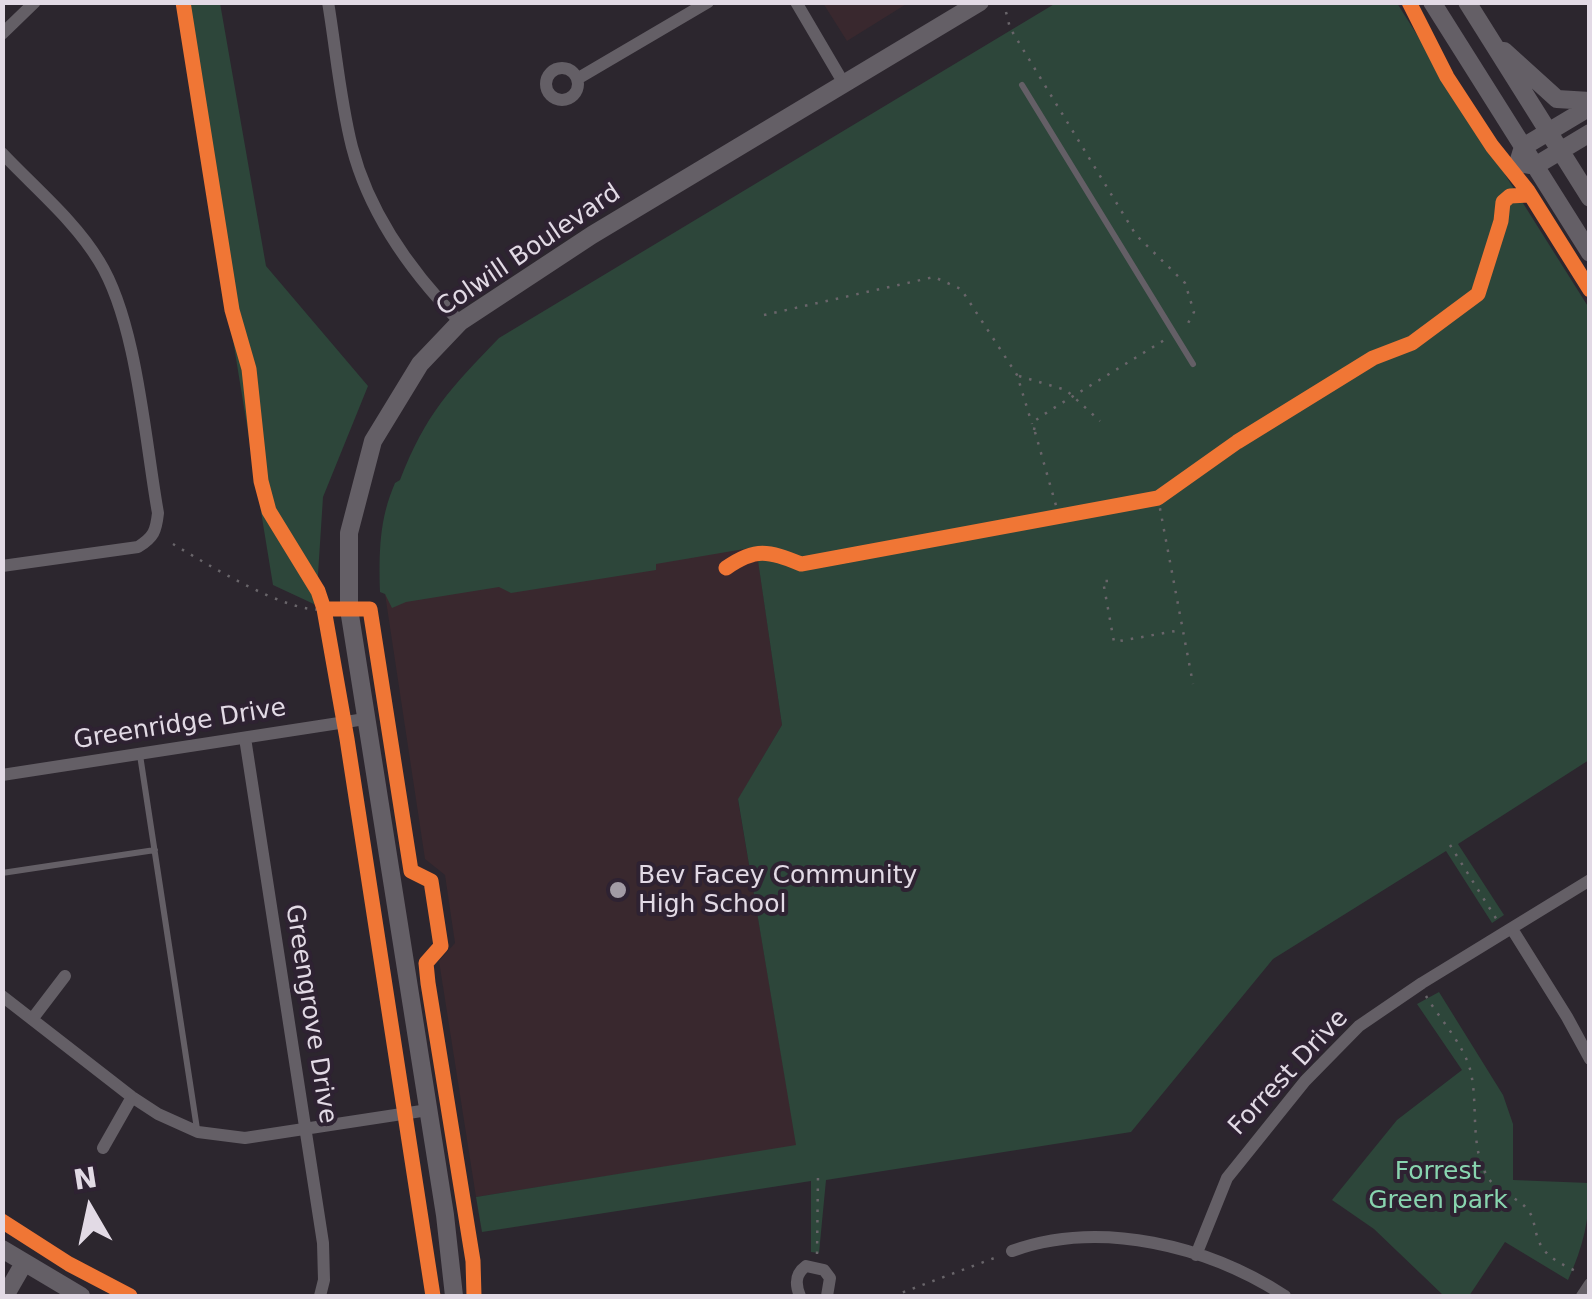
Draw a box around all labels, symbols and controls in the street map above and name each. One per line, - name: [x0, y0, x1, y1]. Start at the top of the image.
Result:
- street label: Colwill Boulevard: [431, 178, 627, 324]
- street label: Greenridge Drive: [72, 693, 288, 757]
- place label: Bev Facey Community High School: [638, 861, 917, 920]
- marker: Bev Facey Community High School: [607, 879, 629, 901]
- street label: Greengrove Drive: [278, 902, 342, 1126]
- street label: Forrest Drive: [1223, 1004, 1355, 1142]
- park label: Forrest Green park: [1368, 1157, 1508, 1216]
- north arrow: [40, 1159, 140, 1259]
- text: N: [71, 1161, 99, 1197]

